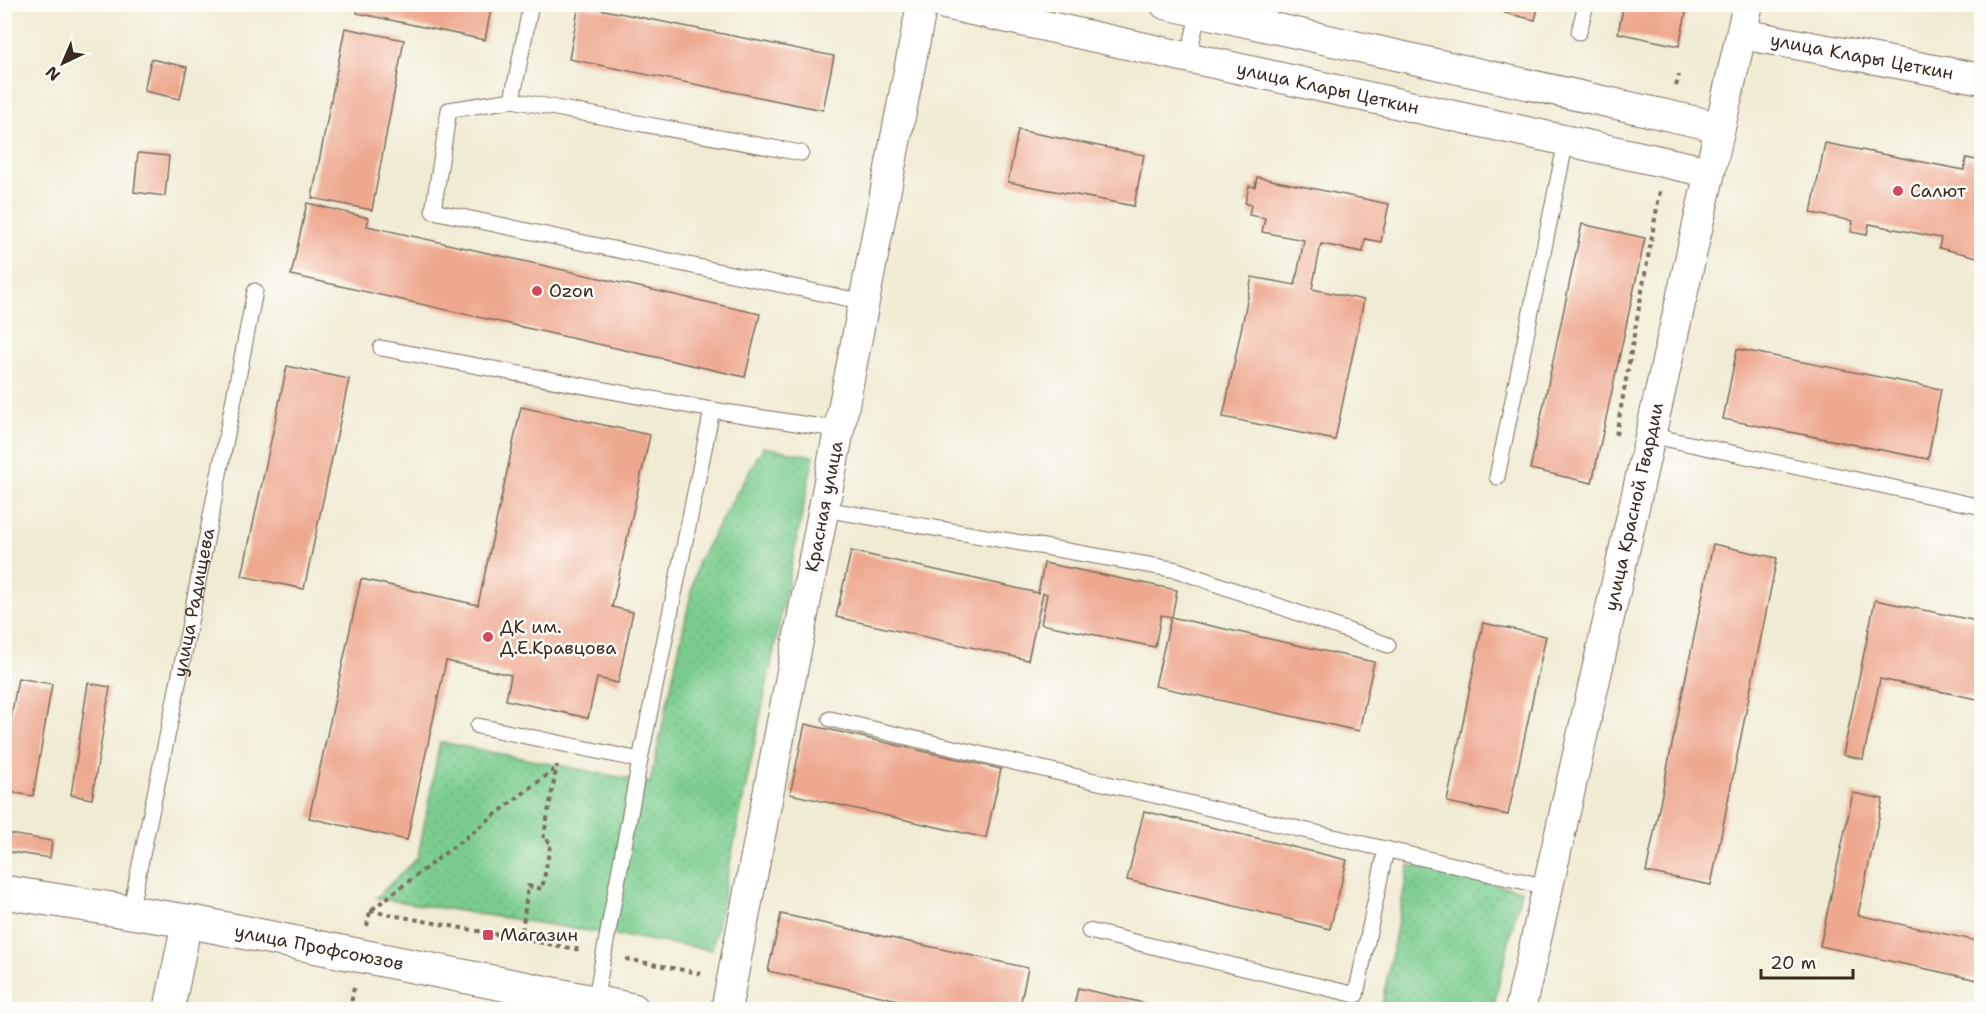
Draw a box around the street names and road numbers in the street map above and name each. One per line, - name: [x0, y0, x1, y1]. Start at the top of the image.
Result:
- street label: улица Клары Цеткин: [1768, 28, 1955, 85]
- street label: улица Клары Цеткин: [1234, 57, 1421, 120]
- street label: улица Красной Гвардии: [1599, 400, 1669, 613]
- street label: Красная улица: [800, 439, 849, 574]
- street label: улица Радищева: [168, 526, 220, 679]
- street label: улица Профсоюзов: [233, 919, 406, 976]

